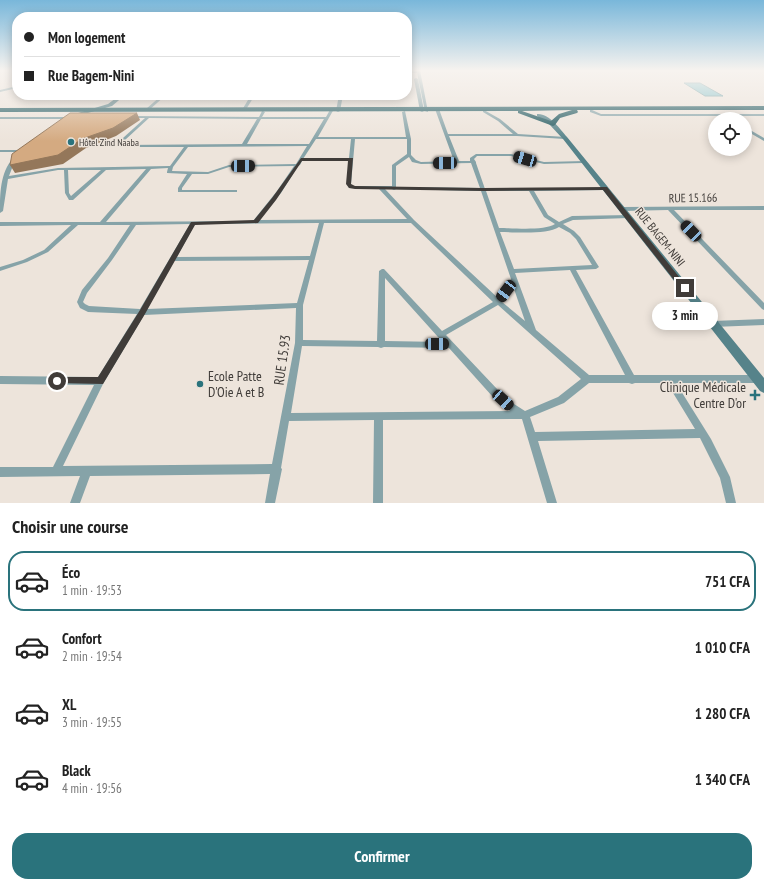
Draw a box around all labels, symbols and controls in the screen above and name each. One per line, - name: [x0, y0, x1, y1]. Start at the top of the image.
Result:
- text: Mon logement: [48, 28, 125, 47]
- text: Rue Bagem-Nini: [48, 66, 134, 85]
- map controls: [708, 112, 752, 156]
- button: locate: [708, 112, 752, 156]
- place label: Hôtel Zind Naaba: [79, 136, 139, 149]
- marker: Hôtel Zind Naaba: [66, 137, 76, 147]
- car: [512, 150, 538, 168]
- car: [433, 157, 457, 169]
- car: [231, 160, 255, 172]
- street label: RUE 15.166: [668, 190, 718, 205]
- street label: RUE BAGEM-NINI: [632, 204, 689, 269]
- car: [678, 218, 704, 244]
- car: [494, 278, 518, 304]
- route end: [676, 279, 694, 297]
- callout: 3 min: [652, 302, 718, 330]
- text: 3 min: [672, 307, 698, 324]
- street label: RUE 15.93: [270, 334, 294, 386]
- car: [425, 338, 449, 350]
- place label: Ecole Patte D'Oie A et B: [208, 367, 264, 401]
- route start: [48, 372, 66, 390]
- place label: Clinique Médicale Centre D'or: [660, 378, 746, 412]
- marker: Ecole Patte D'Oie A et B: [195, 379, 205, 389]
- car: [490, 388, 516, 412]
- marker: Clinique Médicale Centre D'or: [749, 389, 761, 401]
- text: Choisir une course: [12, 515, 129, 538]
- icon: car: [14, 563, 50, 599]
- text: Éco: [62, 563, 80, 582]
- text: 751 CFA: [705, 572, 750, 591]
- text: 1 min · 19:53: [62, 582, 122, 599]
- icon: car: [14, 629, 50, 665]
- text: Confort: [62, 629, 102, 648]
- text: 1 010 CFA: [695, 638, 750, 657]
- text: 2 min · 19:54: [62, 648, 122, 665]
- icon: car: [14, 695, 50, 731]
- text: XL: [62, 695, 76, 714]
- text: 1 280 CFA: [695, 704, 750, 723]
- text: 3 min · 19:55: [62, 714, 122, 731]
- icon: car: [14, 761, 50, 797]
- text: Black: [62, 761, 91, 780]
- text: 1 340 CFA: [695, 770, 750, 789]
- text: 4 min · 19:56: [62, 780, 122, 797]
- button: Confirmer: [12, 833, 752, 879]

